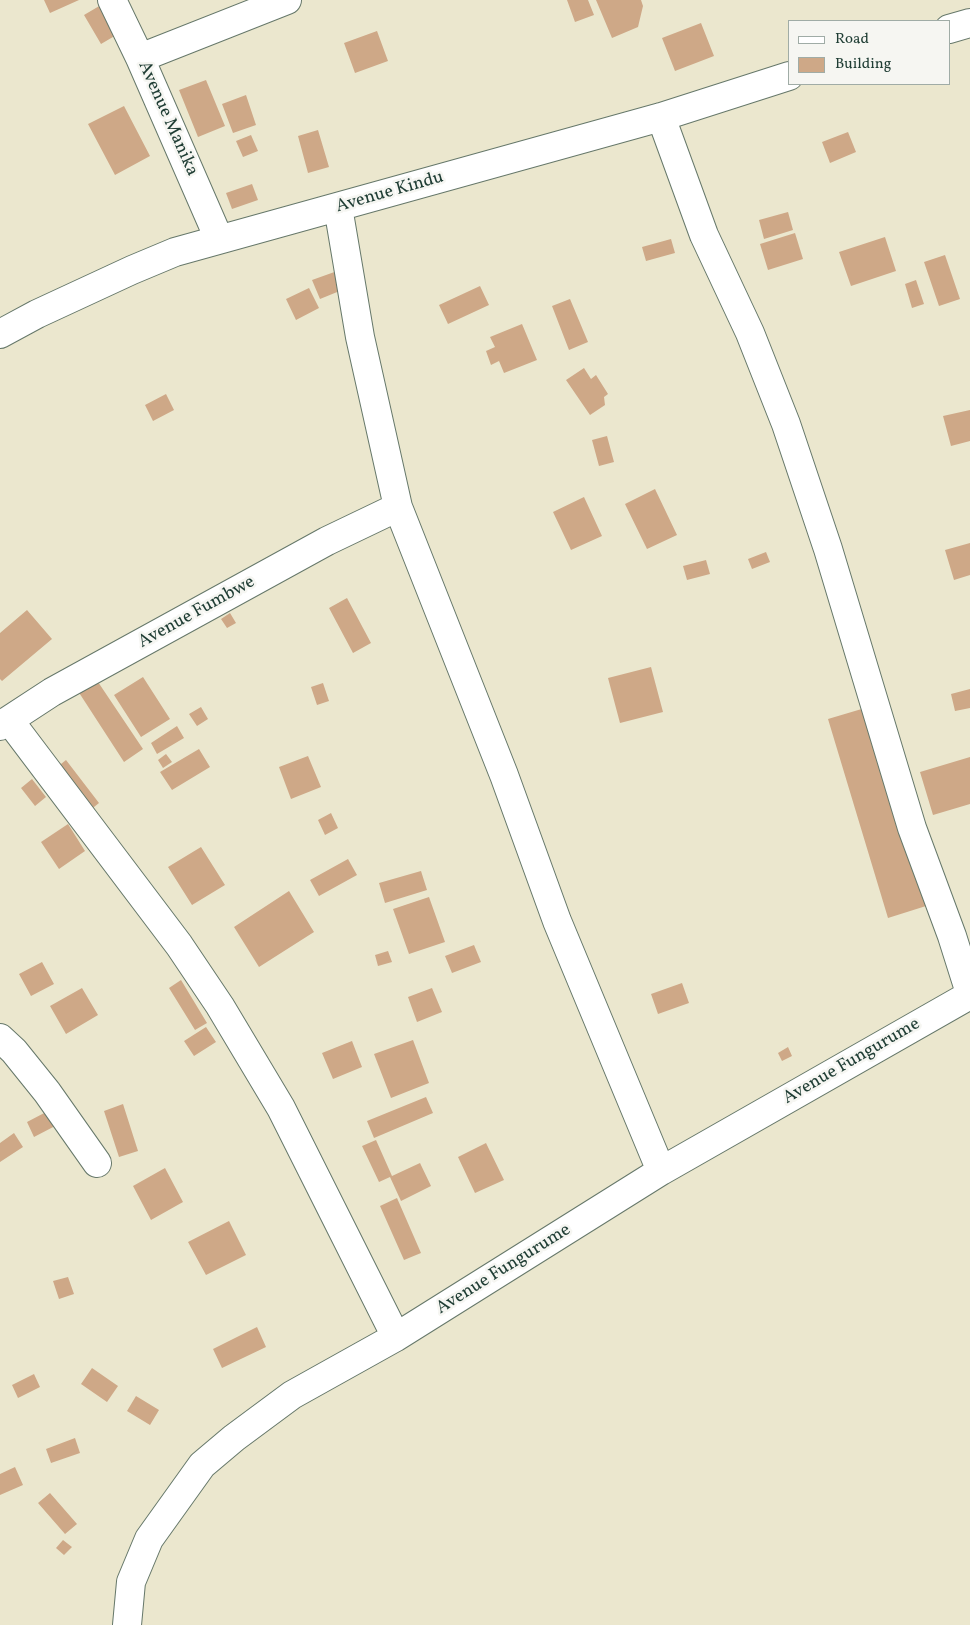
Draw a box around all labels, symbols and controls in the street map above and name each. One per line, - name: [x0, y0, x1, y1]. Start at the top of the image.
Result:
- legend: [788, 20, 950, 85]
- text: Road: [835, 29, 869, 50]
- text: Building: [835, 54, 891, 75]
- street label: Avenue Manika: [132, 58, 202, 180]
- street label: Avenue Kindu: [334, 167, 446, 219]
- street label: Avenue Fumbwe: [135, 572, 259, 654]
- street label: Avenue Fungurume: [780, 1014, 924, 1110]
- street label: Avenue Fungurume: [433, 1220, 575, 1320]

